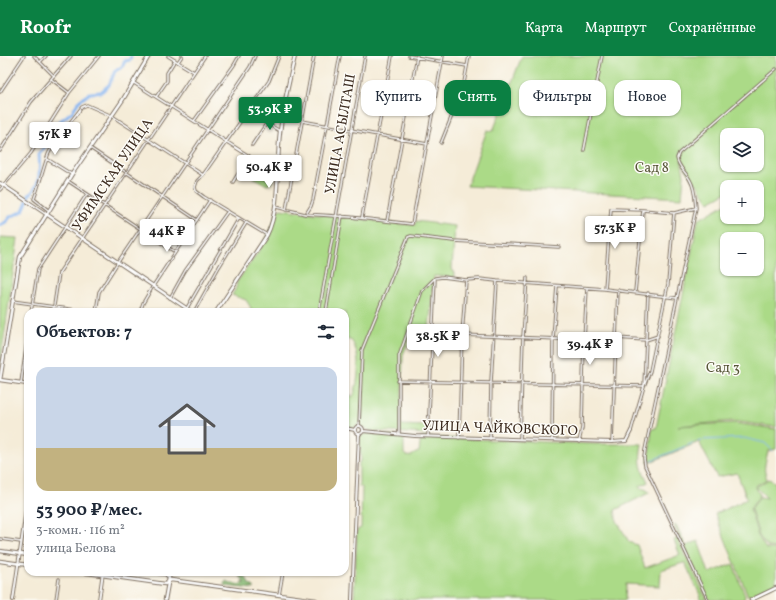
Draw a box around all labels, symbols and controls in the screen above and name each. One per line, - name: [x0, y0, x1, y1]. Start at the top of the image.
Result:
- text: Roofr: [20, 15, 71, 41]
- text: Карта: [525, 19, 563, 38]
- text: Маршрут: [585, 19, 647, 38]
- text: Сохранённые: [669, 19, 756, 38]
- street label: УЛИЦА АСЫЛТАШ: [321, 72, 361, 196]
- chip: Купить: [361, 80, 436, 116]
- chip: Снять: [444, 80, 511, 116]
- chip: Фильтры: [519, 80, 606, 116]
- chip: Новое: [614, 80, 681, 116]
- pin: 53.9K ₽: [233, 97, 307, 131]
- text: 53.9K ₽: [248, 101, 292, 119]
- street label: УФИМСКАЯ УЛИЦА: [68, 115, 158, 235]
- pin: 57K ₽: [27, 122, 83, 156]
- text: 57K ₽: [38, 126, 72, 144]
- map controls: [720, 128, 764, 276]
- button: layers: [720, 128, 764, 172]
- pin: 50.4K ₽: [232, 155, 306, 189]
- text: 50.4K ₽: [246, 159, 292, 177]
- park label: Сад 8: [635, 159, 669, 178]
- button: +: [720, 180, 764, 224]
- pin: 57.3K ₽: [578, 216, 652, 250]
- pin: 44K ₽: [139, 219, 195, 253]
- text: 57.3K ₽: [594, 220, 636, 238]
- text: 44K ₽: [149, 223, 185, 241]
- button: −: [720, 232, 764, 276]
- text: Объектов: 7: [36, 321, 132, 344]
- icon: filters: [315, 321, 337, 343]
- pin: 38.5K ₽: [401, 324, 475, 358]
- text: 38.5K ₽: [416, 328, 460, 346]
- pin: 39.4K ₽: [553, 332, 627, 366]
- text: 39.4K ₽: [567, 336, 613, 354]
- park label: Сад 3: [706, 359, 740, 378]
- icon: home: [151, 393, 223, 465]
- street label: УЛИЦА ЧАЙКОВСКОГО: [422, 416, 578, 441]
- text: 53 900 ₽/мес.: [36, 499, 143, 522]
- text: 3-комн. · 116 m²: [36, 522, 125, 540]
- text: улица Белова: [36, 540, 116, 558]

